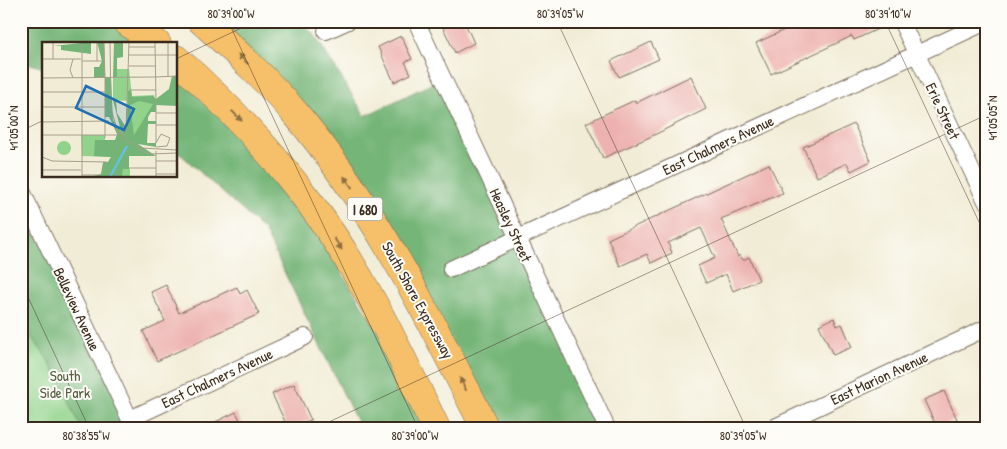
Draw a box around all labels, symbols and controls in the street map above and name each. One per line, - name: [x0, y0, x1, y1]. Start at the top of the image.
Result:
- text: 80°39'00"W: [208, 5, 255, 22]
- text: 80°39'05"W: [537, 5, 584, 22]
- text: 80°39'10"W: [865, 5, 912, 22]
- inset map: [42, 42, 178, 178]
- one-way arrow: [237, 53, 249, 65]
- street label: Erie Street: [921, 79, 966, 143]
- text: 41°05'05"N: [984, 96, 1001, 140]
- text: 41°05'00"N: [5, 106, 22, 150]
- one-way arrow: [231, 110, 243, 122]
- street label: East Chalmers Avenue: [659, 110, 777, 180]
- one-way arrow: [343, 175, 353, 189]
- street label: Heasley Street: [485, 185, 538, 266]
- road number: I 680: [348, 198, 382, 220]
- one-way arrow: [333, 237, 342, 251]
- street label: South Shore Expressway: [377, 238, 459, 362]
- street label: Belleview Avenue: [49, 264, 105, 354]
- street label: East Chalmers Avenue: [158, 343, 276, 413]
- street label: East Marion Avenue: [827, 346, 931, 410]
- park label: South Side Park: [40, 365, 90, 403]
- one-way arrow: [459, 377, 467, 391]
- text: 80°38'55"W: [62, 427, 110, 444]
- text: 80°39'00"W: [392, 427, 439, 444]
- text: 80°39'05"W: [720, 427, 767, 444]

